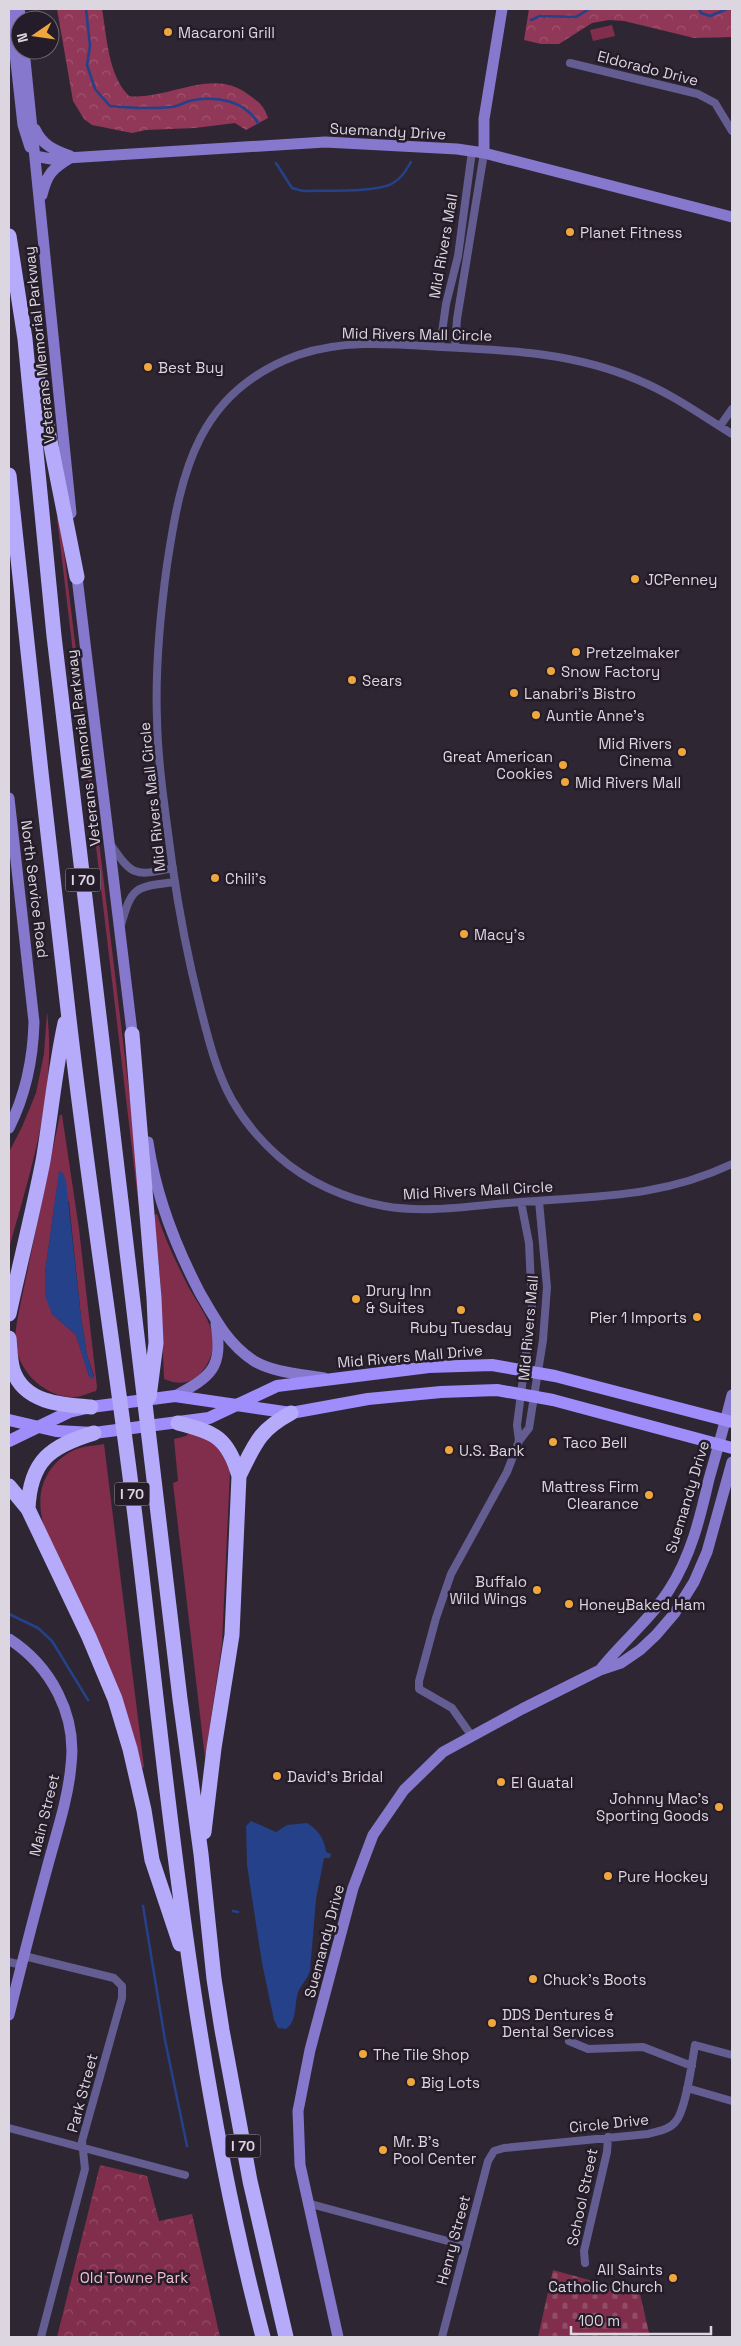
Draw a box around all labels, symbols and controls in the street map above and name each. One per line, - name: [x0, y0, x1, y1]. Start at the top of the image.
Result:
- north arrow: [10, 10, 60, 60]
- place label: Macaroni Grill: [178, 23, 275, 42]
- marker: Macaroni Grill: [162, 26, 174, 38]
- text: N: [13, 31, 32, 45]
- street label: Eldorado Drive: [595, 46, 701, 90]
- street label: Suemandy Drive: [329, 118, 447, 144]
- street label: Mid Rivers Mall: [424, 192, 462, 300]
- place label: Planet Fitness: [580, 223, 683, 242]
- marker: Planet Fitness: [564, 226, 576, 238]
- street label: Veterans Memorial Parkway: [19, 246, 59, 444]
- street label: Mid Rivers Mall Circle: [342, 323, 492, 345]
- place label: Best Buy: [158, 358, 224, 377]
- marker: Best Buy: [142, 361, 154, 373]
- place label: JCPenney: [645, 570, 717, 589]
- marker: JCPenney: [629, 573, 641, 585]
- place label: Pretzelmaker: [586, 643, 680, 662]
- marker: Pretzelmaker: [570, 646, 582, 658]
- street label: Veterans Memorial Parkway: [62, 649, 104, 847]
- place label: Snow Factory: [561, 662, 660, 681]
- marker: Snow Factory: [545, 665, 557, 677]
- place label: Sears: [362, 671, 402, 690]
- marker: Sears: [346, 674, 358, 686]
- place label: Lanabri's Bistro: [524, 684, 636, 703]
- marker: Lanabri's Bistro: [508, 687, 520, 699]
- place label: Auntie Anne's: [546, 706, 645, 725]
- marker: Auntie Anne's: [530, 709, 542, 721]
- street label: Mid Rivers Mall Circle: [135, 721, 169, 873]
- place label: Mid Rivers Cinema: [599, 734, 672, 770]
- marker: Mid Rivers Cinema: [676, 746, 688, 758]
- place label: Great American Cookies: [443, 747, 553, 783]
- marker: Great American Cookies: [557, 759, 569, 771]
- place label: Mid Rivers Mall: [575, 773, 681, 792]
- marker: Mid Rivers Mall: [559, 776, 571, 788]
- street label: North Service Road: [17, 819, 53, 959]
- road number: I 70: [66, 868, 100, 892]
- place label: Chili's: [225, 869, 267, 888]
- marker: Chili's: [209, 872, 221, 884]
- place label: Macy's: [474, 925, 525, 944]
- marker: Macy's: [458, 928, 470, 940]
- street label: Mid Rivers Mall Circle: [402, 1177, 554, 1203]
- street label: Mid Rivers Mall: [514, 1274, 542, 1382]
- place label: Drury Inn & Suites: [366, 1281, 432, 1317]
- marker: Drury Inn & Suites: [350, 1293, 362, 1305]
- marker: Ruby Tuesday: [455, 1304, 467, 1316]
- place label: Pier 1 Imports: [590, 1308, 687, 1327]
- marker: Pier 1 Imports: [691, 1311, 703, 1323]
- place label: Ruby Tuesday: [410, 1318, 512, 1337]
- street label: Mid Rivers Mall Drive: [336, 1340, 484, 1372]
- place label: Taco Bell: [563, 1433, 627, 1452]
- marker: Taco Bell: [547, 1436, 559, 1448]
- street label: Suemandy Drive: [661, 1438, 713, 1556]
- place label: U.S. Bank: [459, 1441, 525, 1460]
- marker: U.S. Bank: [443, 1444, 455, 1456]
- place label: Mattress Firm Clearance: [541, 1477, 639, 1513]
- road number: I 70: [114, 1482, 150, 1506]
- marker: Mattress Firm Clearance: [643, 1489, 655, 1501]
- place label: Buffalo Wild Wings: [450, 1572, 527, 1608]
- marker: Buffalo Wild Wings: [531, 1584, 543, 1596]
- place label: HoneyBaked Ham: [579, 1595, 705, 1614]
- marker: HoneyBaked Ham: [563, 1598, 575, 1610]
- place label: David's Bridal: [287, 1767, 383, 1786]
- marker: David's Bridal: [271, 1770, 283, 1782]
- street label: Main Street: [25, 1772, 63, 1858]
- place label: El Guatal: [511, 1773, 573, 1792]
- marker: El Guatal: [495, 1776, 507, 1788]
- place label: Johnny Mac's Sporting Goods: [596, 1789, 709, 1825]
- marker: Johnny Mac's Sporting Goods: [713, 1801, 725, 1813]
- place label: Pure Hockey: [618, 1867, 708, 1886]
- marker: Pure Hockey: [602, 1870, 614, 1882]
- street label: Suemandy Drive: [300, 1882, 348, 2000]
- place label: Chuck's Boots: [543, 1970, 646, 1989]
- marker: Chuck's Boots: [527, 1973, 539, 1985]
- place label: DDS Dentures & Dental Services: [502, 2005, 614, 2041]
- marker: DDS Dentures & Dental Services: [486, 2017, 498, 2029]
- place label: The Tile Shop: [373, 2045, 469, 2064]
- marker: The Tile Shop: [357, 2048, 369, 2060]
- street label: Park Street: [62, 2051, 102, 2135]
- place label: Big Lots: [421, 2073, 480, 2092]
- marker: Big Lots: [405, 2076, 417, 2088]
- street label: Circle Drive: [568, 2109, 650, 2137]
- place label: Mr. B's Pool Center: [393, 2132, 477, 2168]
- road number: I 70: [226, 2134, 260, 2158]
- marker: Mr. B's Pool Center: [377, 2144, 389, 2156]
- street label: School Street: [562, 2146, 602, 2248]
- street label: Henry Street: [432, 2193, 474, 2287]
- place label: All Saints Catholic Church: [548, 2260, 663, 2296]
- park label: Old Towne Park: [80, 2268, 188, 2287]
- marker: All Saints Catholic Church: [667, 2272, 679, 2284]
- scale bar: [571, 2304, 711, 2336]
- text: 100 m: [578, 2311, 620, 2330]

